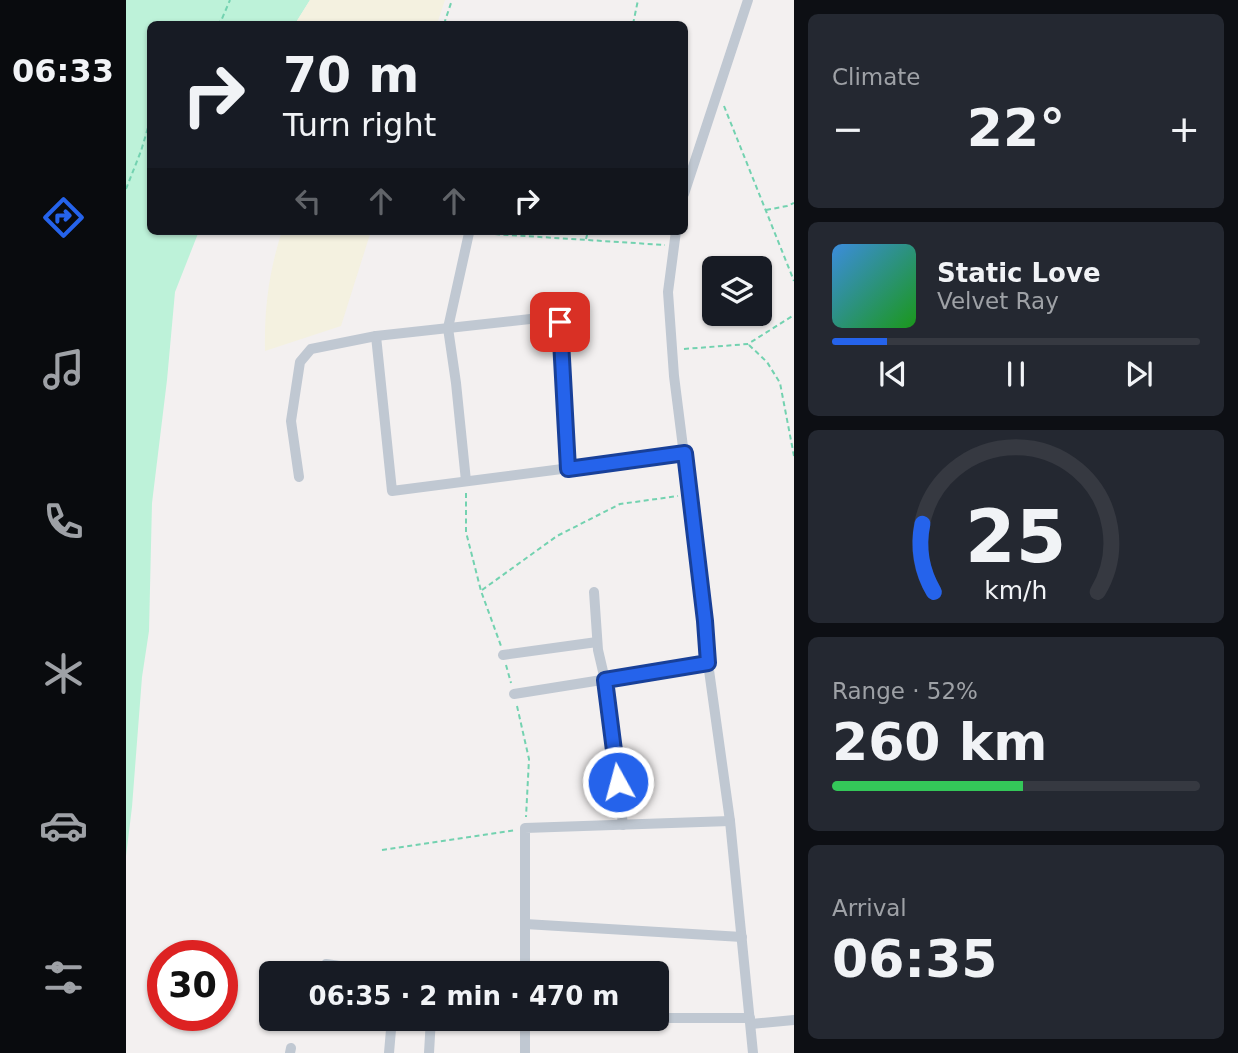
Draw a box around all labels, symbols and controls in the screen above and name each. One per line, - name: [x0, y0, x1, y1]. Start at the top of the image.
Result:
- text: 70 m: [283, 47, 419, 104]
- icon: right: [168, 49, 259, 140]
- text: 06:33: [12, 52, 114, 90]
- text: Climate: [832, 64, 921, 90]
- text: 22°: [967, 98, 1065, 158]
- text: Turn right: [283, 106, 436, 144]
- text: −: [832, 107, 864, 151]
- text: +: [1168, 107, 1200, 151]
- icon: left: [289, 182, 327, 220]
- icon: ahead: [362, 182, 400, 220]
- icon: ahead: [435, 182, 473, 220]
- icon: right: [508, 182, 546, 220]
- icon: directions: [39, 193, 88, 242]
- map controls: [702, 256, 772, 326]
- button: layers: [702, 256, 772, 326]
- text: Static Love: [937, 258, 1101, 288]
- text: Velvet Ray: [937, 288, 1059, 314]
- pin: [530, 292, 590, 352]
- icon: arrive: [541, 303, 579, 341]
- icon: music: [39, 345, 88, 394]
- icon: previous: [874, 355, 912, 393]
- icon: pause: [997, 355, 1035, 393]
- icon: next: [1120, 355, 1158, 393]
- text: 25: [965, 495, 1067, 580]
- icon: phone: [39, 497, 88, 546]
- text: km/h: [984, 576, 1048, 605]
- icon: climate: [39, 649, 88, 698]
- text: Range · 52%: [832, 678, 978, 704]
- text: 260 km: [832, 712, 1047, 772]
- position arrow: [581, 745, 655, 819]
- icon: car: [39, 801, 88, 850]
- text: Arrival: [832, 895, 907, 921]
- text: 06:35: [832, 929, 998, 989]
- speed limit sign: 30: [147, 940, 238, 1031]
- icon: filters: [39, 953, 88, 1002]
- text: 06:35 · 2 min · 470 m: [309, 981, 619, 1011]

